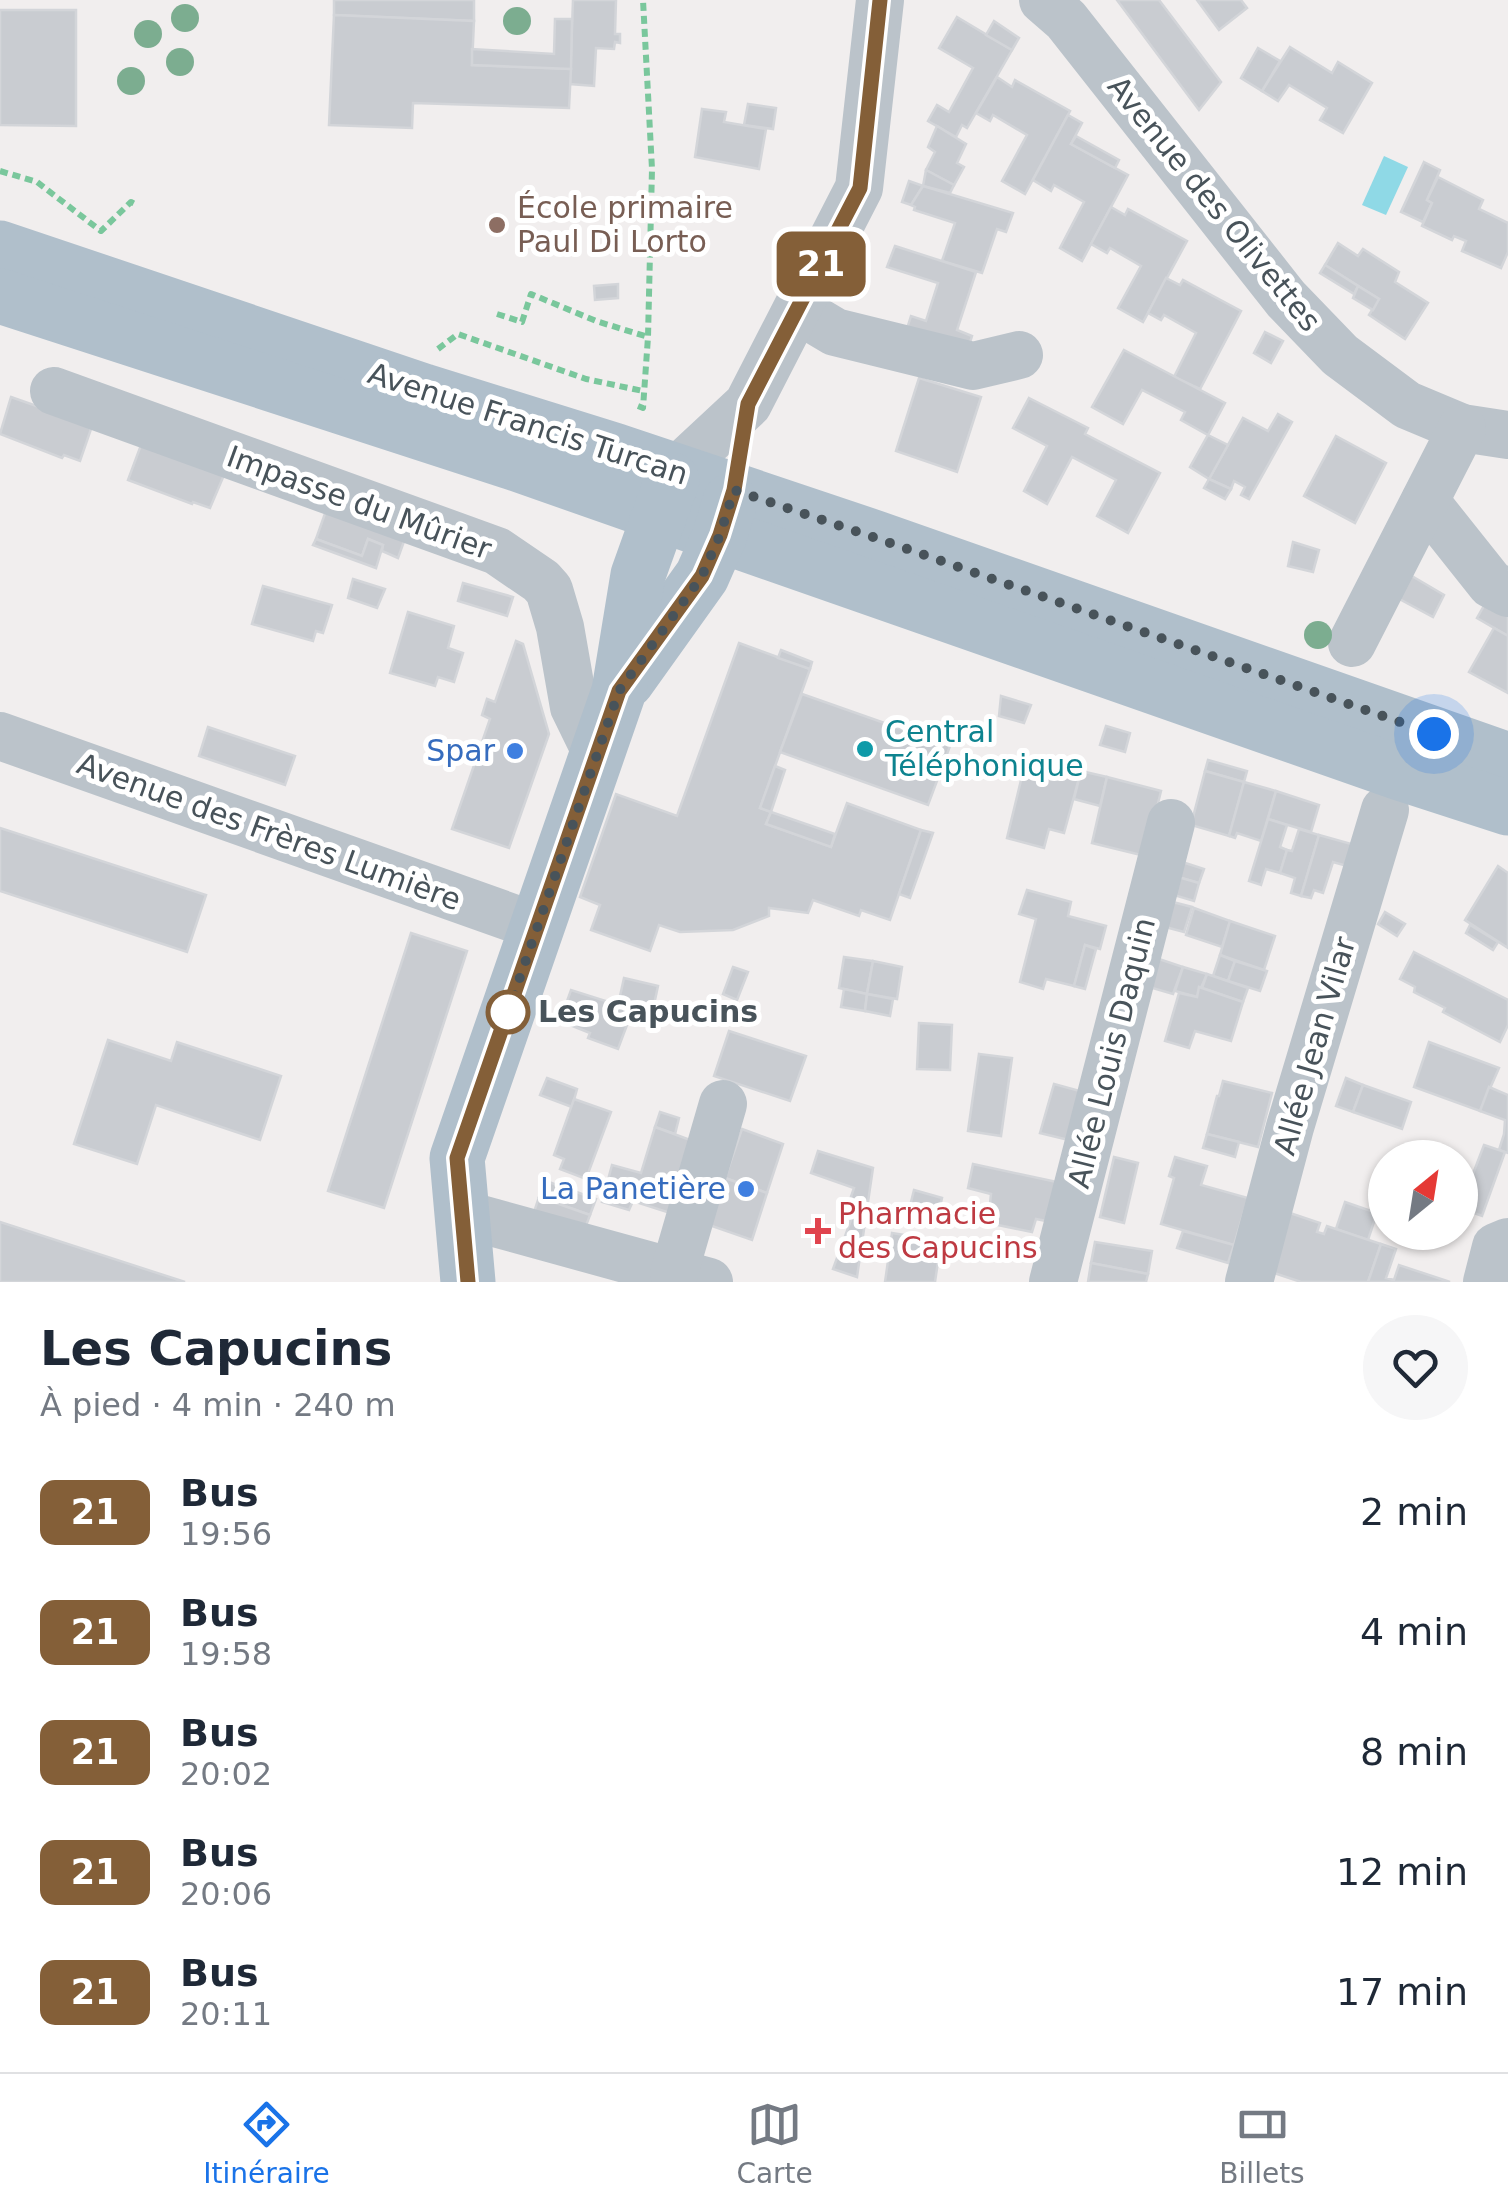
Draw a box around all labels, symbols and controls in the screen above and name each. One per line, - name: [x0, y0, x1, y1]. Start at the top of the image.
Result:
- street label: Avenue des Olivettes: [1101, 69, 1328, 338]
- place label: École primaire Paul Di Lorto: [517, 190, 733, 259]
- marker: École primaire Paul Di Lorto: [486, 214, 508, 236]
- line badge: 21: [776, 232, 866, 296]
- text: 21: [797, 244, 845, 284]
- street label: Avenue Francis Turcan: [364, 355, 692, 492]
- street label: Impasse du Mûrier: [222, 438, 497, 567]
- your location: [1409, 709, 1459, 759]
- place label: Central Téléphonique: [884, 714, 1084, 783]
- place label: Spar: [426, 733, 496, 768]
- marker: Central Téléphonique: [854, 738, 876, 760]
- marker: Spar: [504, 740, 526, 762]
- street label: Avenue des Frères Lumière: [73, 746, 466, 917]
- street label: Allée Louis Daquin: [1061, 914, 1162, 1192]
- street label: Allée Jean Vilar: [1267, 932, 1363, 1159]
- marker: Les Capucins: [487, 991, 529, 1033]
- place label: Les Capucins: [538, 994, 758, 1029]
- north arrow: [1368, 1140, 1478, 1250]
- map controls: [1368, 1140, 1478, 1250]
- place label: La Panetière: [540, 1171, 726, 1206]
- marker: La Panetière: [735, 1178, 757, 1200]
- place label: Pharmacie des Capucins: [838, 1196, 1038, 1265]
- marker: Pharmacie des Capucins: [807, 1220, 829, 1242]
- button: heart: [1363, 1315, 1468, 1420]
- text: Les Capucins: [40, 1320, 392, 1376]
- text: À pied · 4 min · 240 m: [40, 1386, 396, 1424]
- text: Bus: [180, 1471, 259, 1515]
- text: 2 min: [1360, 1490, 1468, 1534]
- text: 21: [71, 1492, 119, 1532]
- text: 19:56: [180, 1515, 272, 1553]
- text: Bus: [180, 1591, 259, 1635]
- text: 4 min: [1360, 1610, 1468, 1654]
- text: 21: [71, 1612, 119, 1652]
- text: 19:58: [180, 1635, 272, 1673]
- text: Bus: [180, 1711, 259, 1755]
- text: 8 min: [1360, 1730, 1468, 1774]
- text: 21: [71, 1732, 119, 1772]
- text: 20:02: [180, 1755, 272, 1793]
- text: Bus: [180, 1831, 259, 1875]
- text: 12 min: [1336, 1850, 1468, 1894]
- text: 21: [71, 1852, 119, 1892]
- text: 20:06: [180, 1875, 272, 1913]
- text: Bus: [180, 1951, 259, 1995]
- text: 17 min: [1336, 1970, 1468, 2014]
- text: 21: [71, 1972, 119, 2012]
- text: 20:11: [180, 1995, 272, 2033]
- tab: Itinéraire: [203, 2097, 330, 2190]
- tab: Carte: [736, 2097, 813, 2190]
- tab: Billets: [1219, 2097, 1305, 2190]

